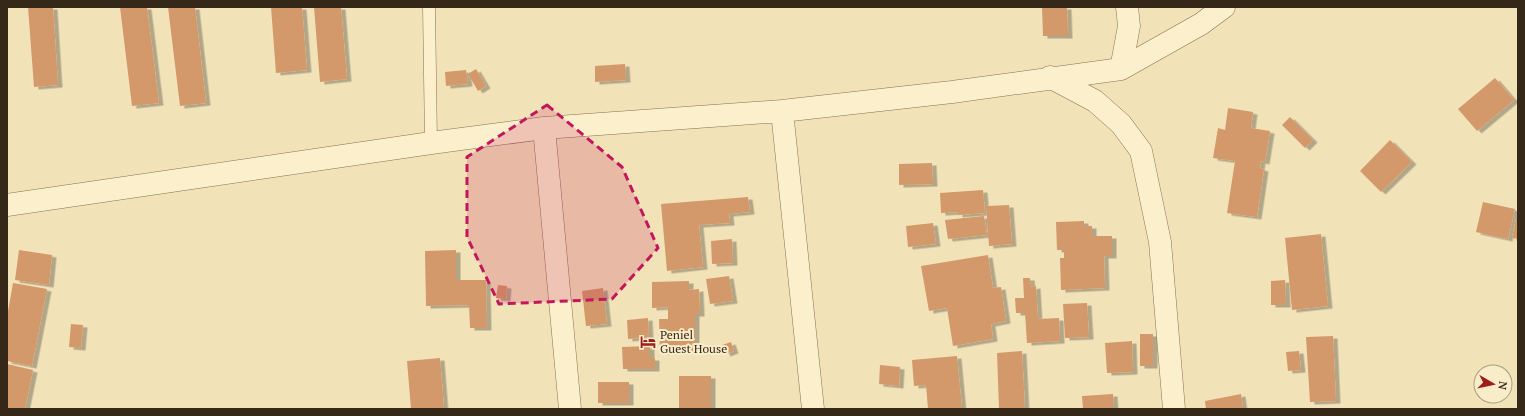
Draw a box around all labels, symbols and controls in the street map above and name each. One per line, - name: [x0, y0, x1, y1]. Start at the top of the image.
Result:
- place label: Peniel Guest House: [660, 327, 727, 356]
- hotel icon: Peniel Guest House: [639, 333, 657, 351]
- north arrow: [1473, 364, 1513, 404]
- text: N: [1495, 380, 1510, 391]

